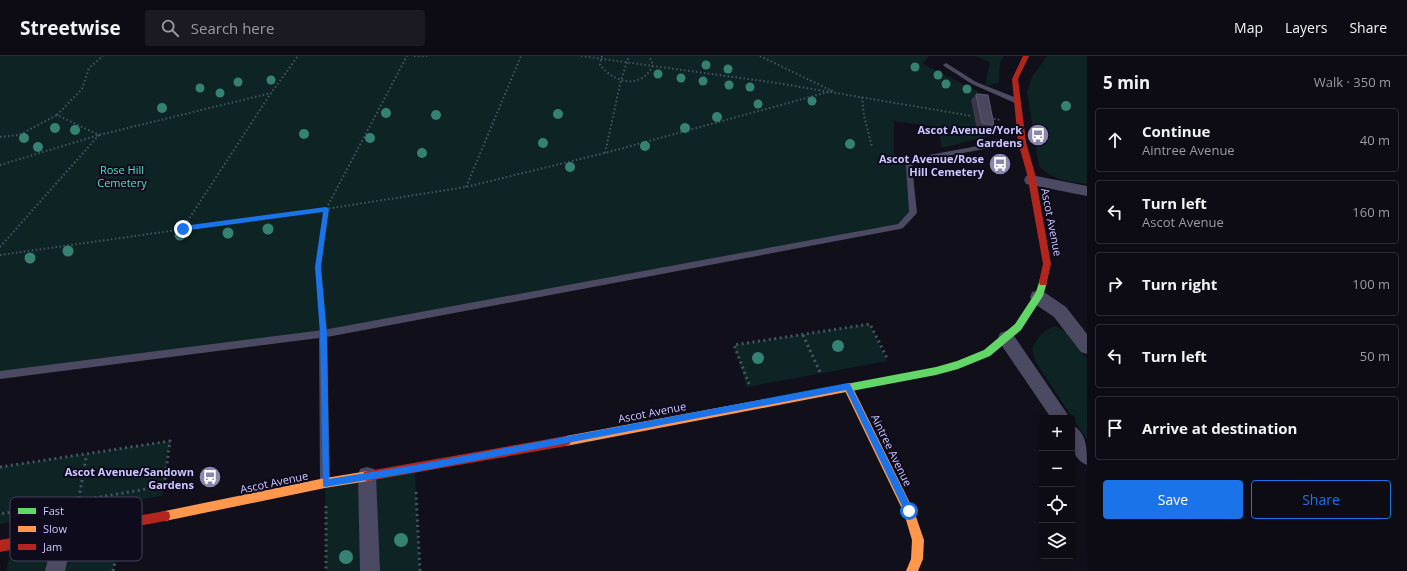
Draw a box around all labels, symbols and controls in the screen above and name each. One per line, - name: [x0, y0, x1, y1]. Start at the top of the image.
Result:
- search box: [145, 10, 425, 46]
- text: Streetwise: [20, 15, 121, 41]
- icon: search: [159, 17, 181, 39]
- text: Search here: [191, 18, 274, 38]
- text: Map: [1234, 18, 1263, 37]
- text: Layers: [1285, 18, 1327, 37]
- text: Share: [1349, 18, 1387, 37]
- text: 5 min: [1103, 71, 1150, 94]
- text: Walk · 350 m: [1314, 73, 1391, 91]
- text: Continue: [1142, 121, 1210, 141]
- place label: Ascot Avenue/York Gardens: [918, 122, 1023, 150]
- bus stop icon: Ascot Avenue/York Gardens: [1025, 122, 1051, 148]
- icon: ahead: [1104, 129, 1126, 151]
- text: 40 m: [1360, 131, 1390, 149]
- text: Aintree Avenue: [1142, 141, 1235, 159]
- place label: Ascot Avenue/Rose Hill Cemetery: [879, 151, 985, 179]
- bus stop icon: Ascot Avenue/Rose Hill Cemetery: [987, 151, 1013, 177]
- park label: Rose Hill Cemetery: [97, 162, 147, 190]
- street label: Ascot Avenue: [1038, 187, 1066, 257]
- text: Turn left: [1142, 193, 1207, 213]
- icon: left: [1104, 201, 1126, 223]
- text: 160 m: [1352, 203, 1390, 221]
- text: Ascot Avenue: [1142, 213, 1224, 231]
- route end: [174, 220, 192, 238]
- icon: right: [1104, 273, 1126, 295]
- text: Turn right: [1142, 274, 1217, 294]
- text: 100 m: [1352, 275, 1390, 293]
- icon: left: [1104, 345, 1126, 367]
- text: Turn left: [1142, 346, 1207, 366]
- text: 50 m: [1360, 347, 1390, 365]
- street label: Ascot Avenue: [617, 398, 687, 426]
- street label: Aintree Avenue: [868, 411, 916, 489]
- map controls: [1039, 415, 1075, 559]
- button: +: [1039, 415, 1075, 451]
- icon: arrive: [1104, 417, 1126, 439]
- text: Arrive at destination: [1142, 418, 1297, 438]
- button: −: [1039, 451, 1075, 487]
- place label: Ascot Avenue/Sandown Gardens: [65, 464, 195, 492]
- bus stop icon: Ascot Avenue/Sandown Gardens: [197, 464, 223, 490]
- street label: Ascot Avenue: [239, 467, 309, 497]
- button: Save: [1103, 480, 1243, 519]
- button: Share: [1251, 480, 1391, 519]
- button: locate: [1039, 487, 1075, 523]
- legend: [10, 497, 142, 561]
- route start: [900, 502, 918, 520]
- text: Fast: [43, 503, 64, 518]
- text: Slow: [43, 521, 67, 536]
- button: layers: [1039, 523, 1075, 559]
- text: Jam: [42, 539, 62, 554]

